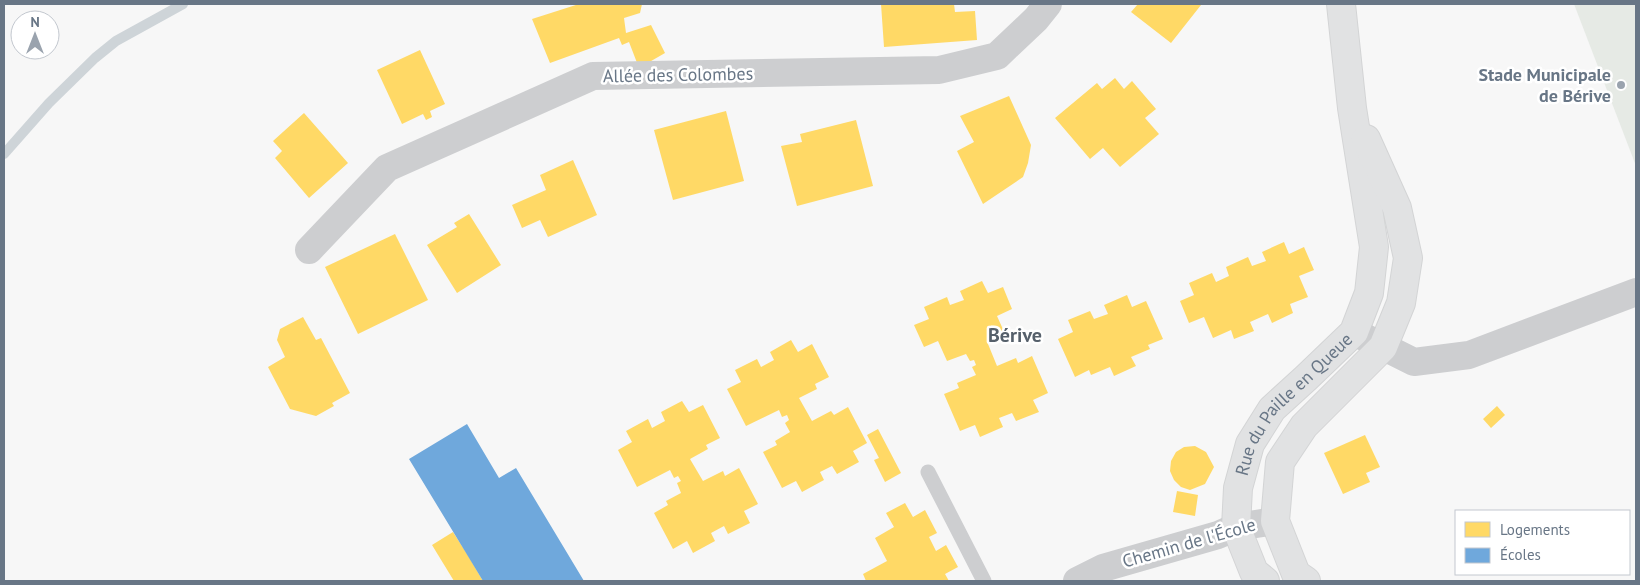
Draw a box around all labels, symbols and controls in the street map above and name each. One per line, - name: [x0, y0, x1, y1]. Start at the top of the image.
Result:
- north arrow: [10, 10, 60, 60]
- text: N: [30, 13, 40, 31]
- street label: Allée des Colombes: [603, 62, 753, 87]
- place label: Stade Municipale de Bérive: [1478, 63, 1611, 107]
- marker: Stade Municipale de Bérive: [1615, 79, 1627, 91]
- district label: Bérive: [988, 322, 1042, 348]
- street label: Rue du Paille en Queue: [1230, 328, 1357, 478]
- legend: [1455, 510, 1630, 575]
- street label: Chemin de l'École: [1120, 513, 1258, 573]
- text: Logements: [1500, 520, 1570, 539]
- text: Écoles: [1500, 545, 1541, 564]

